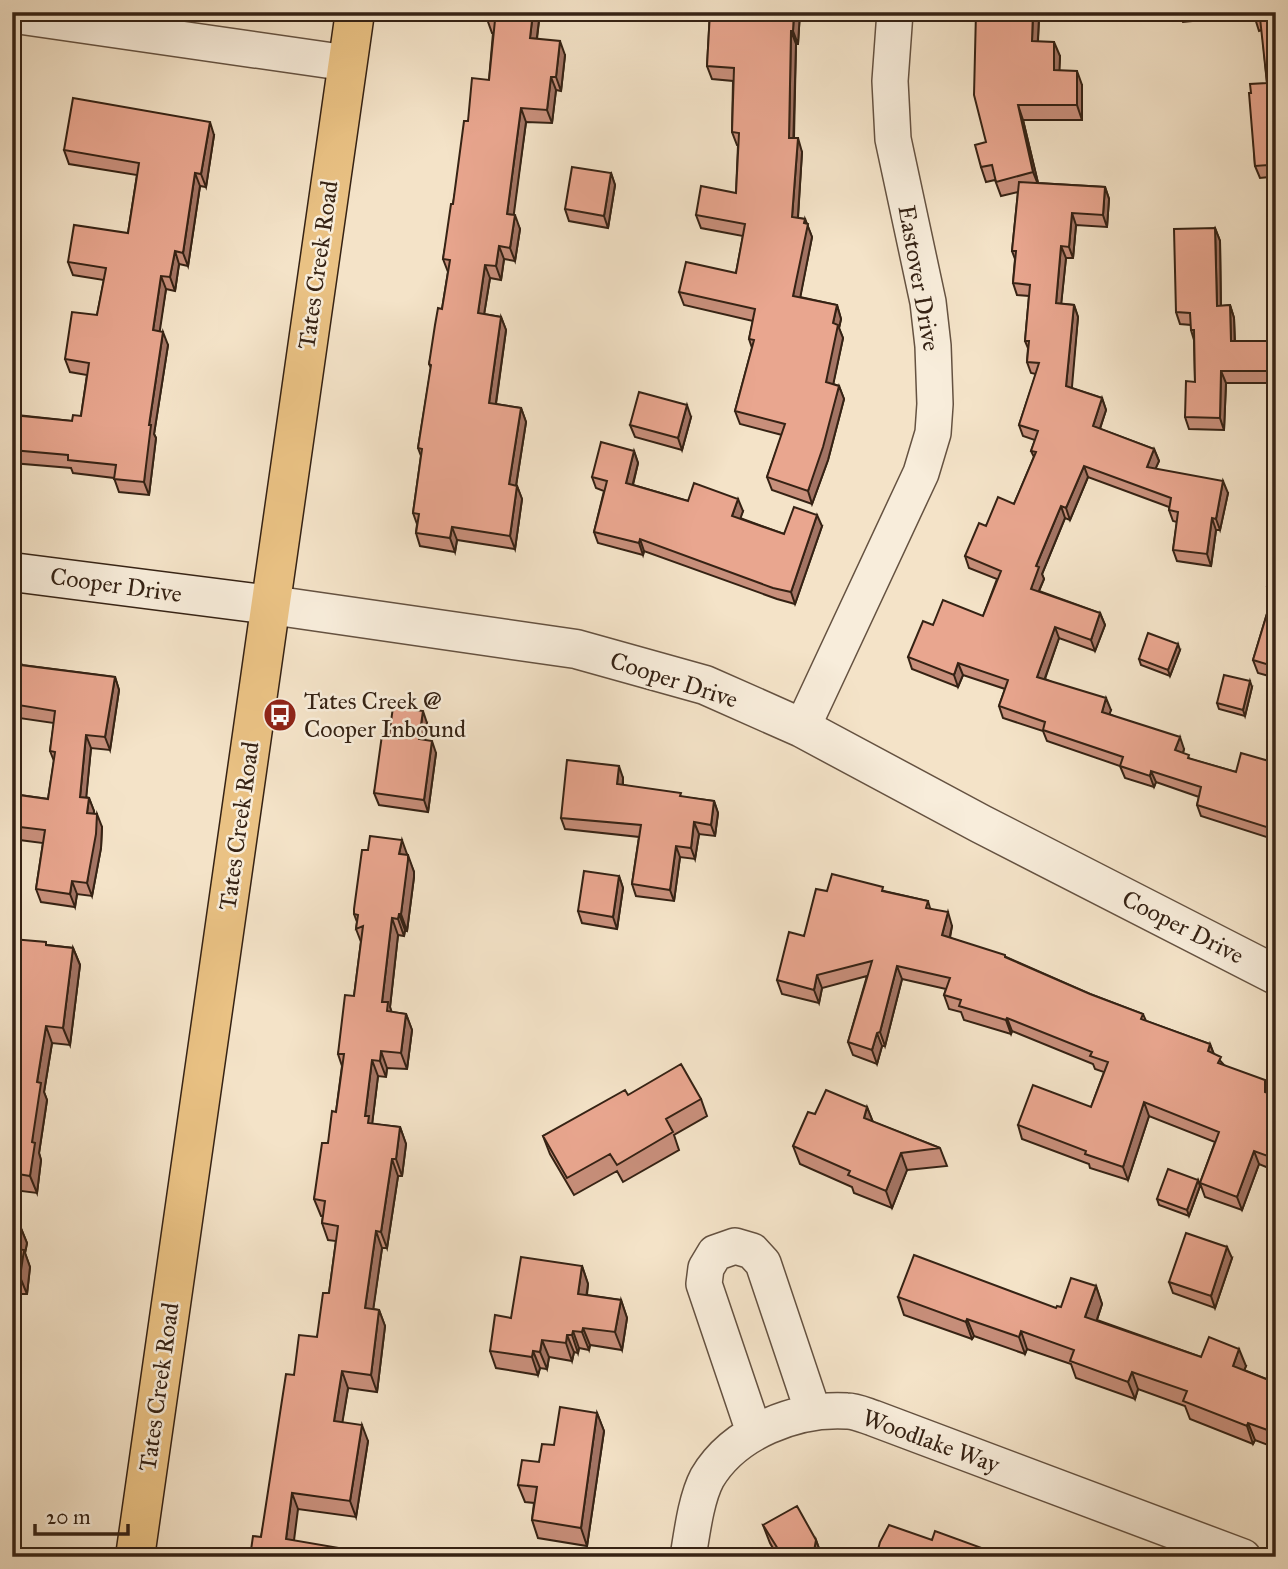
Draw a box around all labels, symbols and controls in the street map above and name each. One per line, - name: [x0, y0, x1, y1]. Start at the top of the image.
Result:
- street label: Tates Creek Road: [291, 179, 345, 351]
- street label: Eastover Drive: [891, 203, 947, 353]
- street label: Cooper Drive: [48, 561, 184, 609]
- street label: Cooper Drive: [606, 645, 742, 715]
- place label: Tates Creek @ Cooper Inbound: [304, 686, 466, 744]
- bus stop icon: Tates Creek @ Cooper Inbound: [261, 696, 299, 734]
- street label: Tates Creek Road: [212, 740, 266, 912]
- street label: Cooper Drive: [1117, 884, 1249, 970]
- street label: Tates Creek Road: [132, 1301, 186, 1473]
- street label: Woodlake Way: [858, 1402, 1004, 1480]
- scale bar: [35, 1492, 128, 1536]
- text: 20 m: [46, 1504, 91, 1530]

